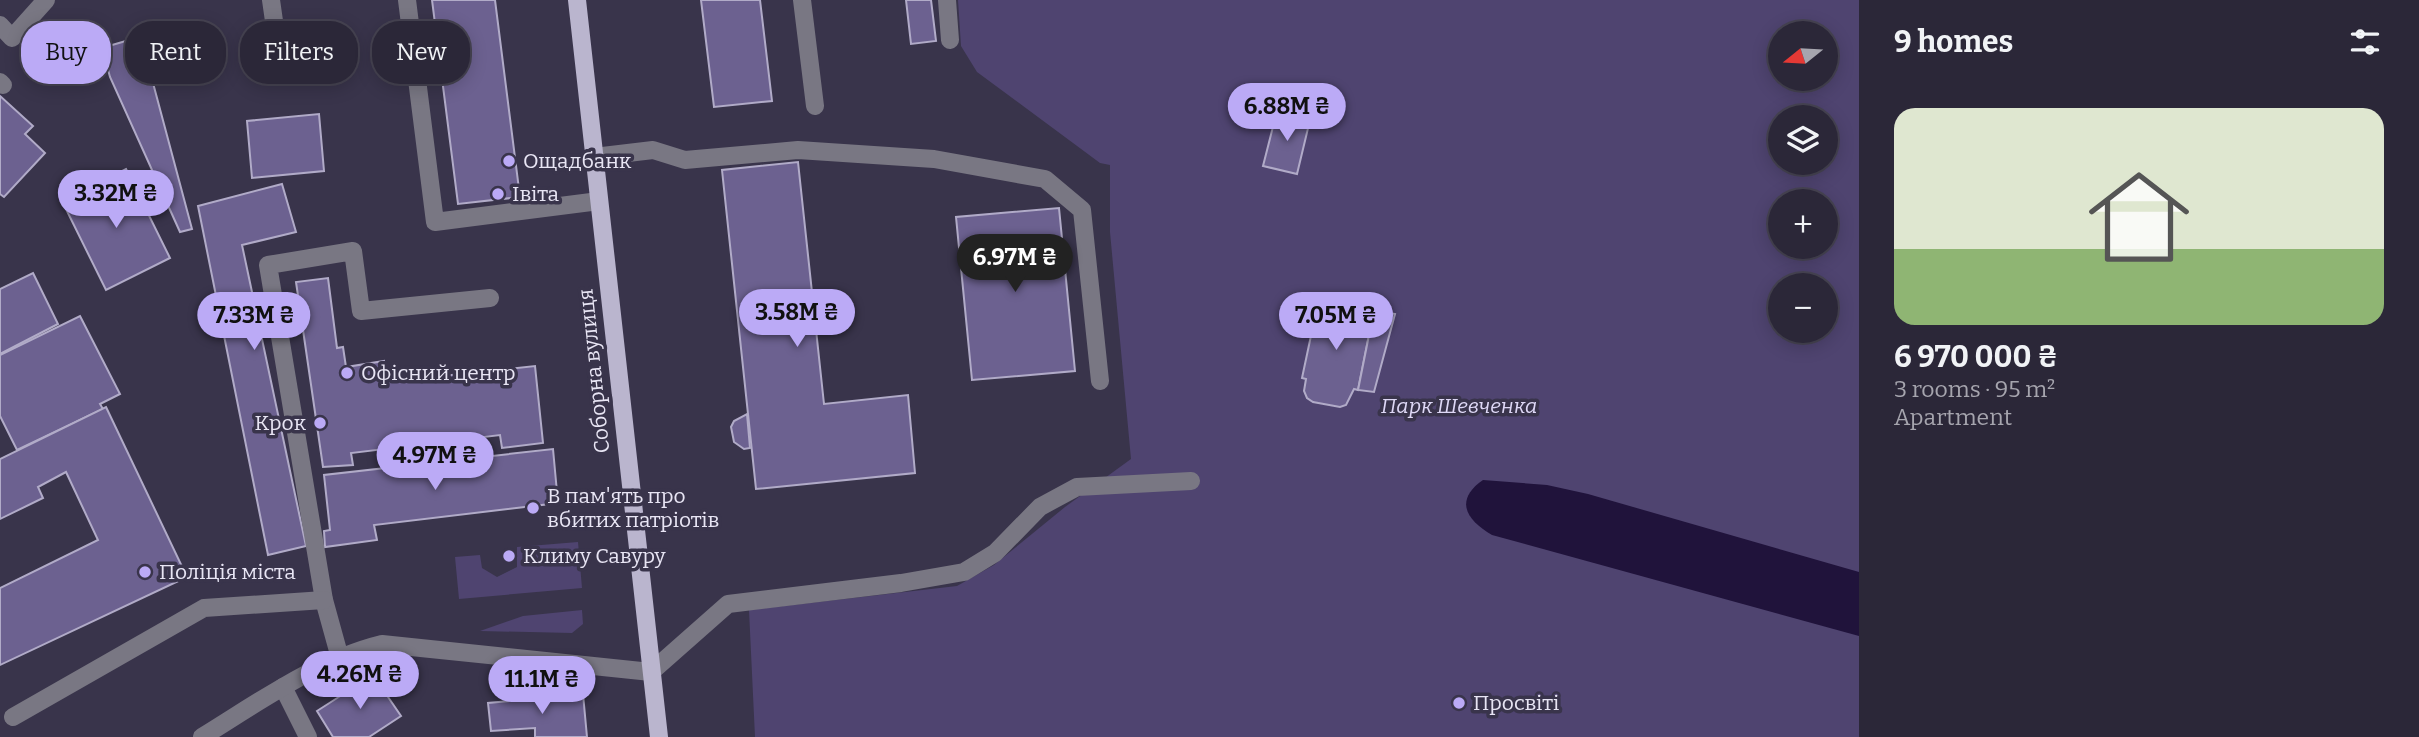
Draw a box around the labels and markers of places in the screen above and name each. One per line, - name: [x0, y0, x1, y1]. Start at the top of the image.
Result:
- pin: 6.88M ₴: [1222, 83, 1352, 143]
- place label: Ощадбанк: [523, 148, 632, 174]
- marker: Ощадбанк: [501, 153, 517, 169]
- pin: 3.32M ₴: [51, 170, 181, 230]
- place label: Івіта: [512, 181, 559, 207]
- marker: Івіта: [490, 186, 506, 202]
- pin: 6.97M ₴: [950, 234, 1080, 294]
- pin: 3.58M ₴: [732, 290, 862, 349]
- pin: 7.33M ₴: [189, 292, 319, 352]
- pin: 7.05M ₴: [1271, 292, 1401, 352]
- place label: Офісний центр: [361, 360, 516, 386]
- marker: Офісний центр: [339, 365, 355, 381]
- place label: Крок: [255, 410, 307, 436]
- marker: Крок: [312, 415, 328, 431]
- pin: 4.97M ₴: [370, 433, 500, 492]
- place label: В пам'ять про вбитих патріотів: [547, 483, 719, 533]
- marker: В пам'ять про вбитих патріотів: [525, 500, 541, 516]
- place label: Климу Савуру: [523, 543, 667, 569]
- marker: Климу Савуру: [501, 548, 517, 564]
- place label: Поліція міста: [159, 559, 296, 585]
- marker: Поліція міста: [137, 564, 153, 580]
- pin: 4.26M ₴: [295, 652, 425, 711]
- pin: 11.1M ₴: [477, 656, 607, 716]
- place label: Просвіті: [1473, 690, 1559, 716]
- marker: Просвіті: [1451, 695, 1467, 711]

